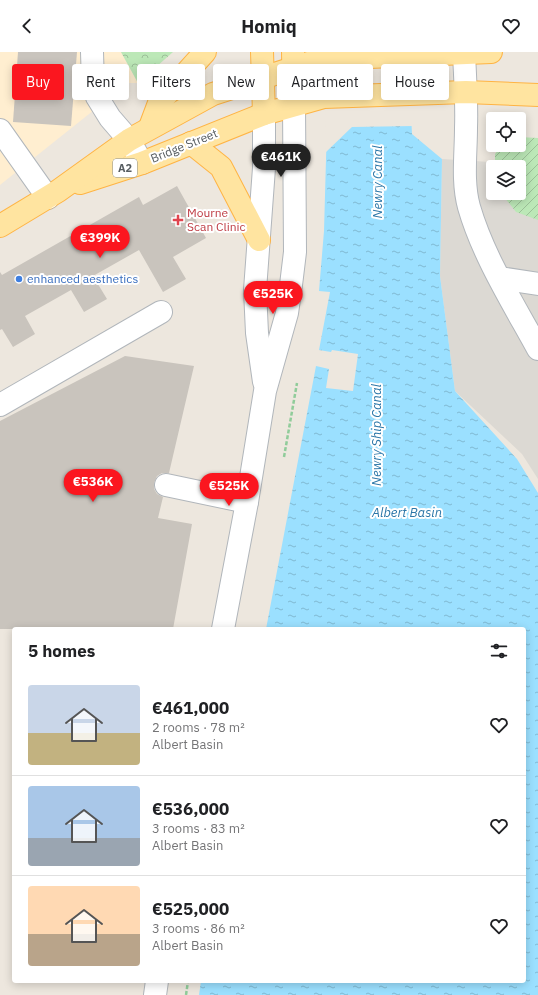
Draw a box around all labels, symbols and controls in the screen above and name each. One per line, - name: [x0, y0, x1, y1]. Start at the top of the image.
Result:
- icon: back: [16, 15, 38, 37]
- text: Homiq: [241, 15, 297, 38]
- icon: heart: [500, 15, 522, 37]
- chip: Buy: [12, 64, 64, 100]
- chip: Rent: [72, 64, 129, 100]
- chip: Filters: [137, 64, 205, 100]
- chip: New: [213, 64, 269, 100]
- chip: Apartment: [277, 64, 373, 100]
- chip: House: [381, 64, 449, 100]
- map controls: [486, 112, 526, 200]
- button: locate: [486, 112, 526, 152]
- street label: Bridge Street: [148, 125, 219, 166]
- pin: €461K: [253, 144, 309, 178]
- water label: Newry Canal: [369, 145, 386, 219]
- text: €461K: [261, 148, 301, 165]
- road number: A2: [113, 159, 137, 177]
- button: layers: [486, 160, 526, 200]
- place label: Mourne Scan Clinic: [187, 205, 246, 234]
- marker: Mourne Scan Clinic: [172, 214, 184, 226]
- pin: €399K: [72, 225, 128, 259]
- text: €399K: [80, 229, 120, 246]
- place label: enhanced aesthetics: [27, 271, 138, 286]
- marker: enhanced aesthetics: [14, 274, 24, 284]
- pin: €525K: [245, 281, 301, 315]
- text: €525K: [253, 285, 293, 302]
- water label: Newry Ship Canal: [368, 384, 385, 486]
- pin: €536K: [65, 469, 121, 503]
- text: €536K: [73, 473, 113, 490]
- pin: €525K: [201, 473, 257, 507]
- text: €525K: [209, 477, 249, 494]
- water label: Albert Basin: [371, 504, 442, 521]
- text: 5 homes: [28, 640, 95, 662]
- icon: filters: [488, 640, 510, 662]
- text: €461,000: [152, 697, 229, 719]
- icon: home: [60, 701, 108, 749]
- icon: heart: [488, 714, 510, 736]
- text: 2 rooms · 78 m²: [152, 719, 245, 736]
- text: Albert Basin: [152, 736, 223, 753]
- text: €536,000: [152, 798, 229, 820]
- icon: home: [60, 802, 108, 850]
- icon: heart: [488, 815, 510, 837]
- text: 3 rooms · 83 m²: [152, 820, 245, 837]
- text: Albert Basin: [152, 837, 223, 854]
- text: €525,000: [152, 898, 229, 920]
- icon: home: [60, 902, 108, 950]
- icon: heart: [488, 915, 510, 937]
- text: 3 rooms · 86 m²: [152, 920, 245, 937]
- text: Albert Basin: [152, 937, 223, 954]

